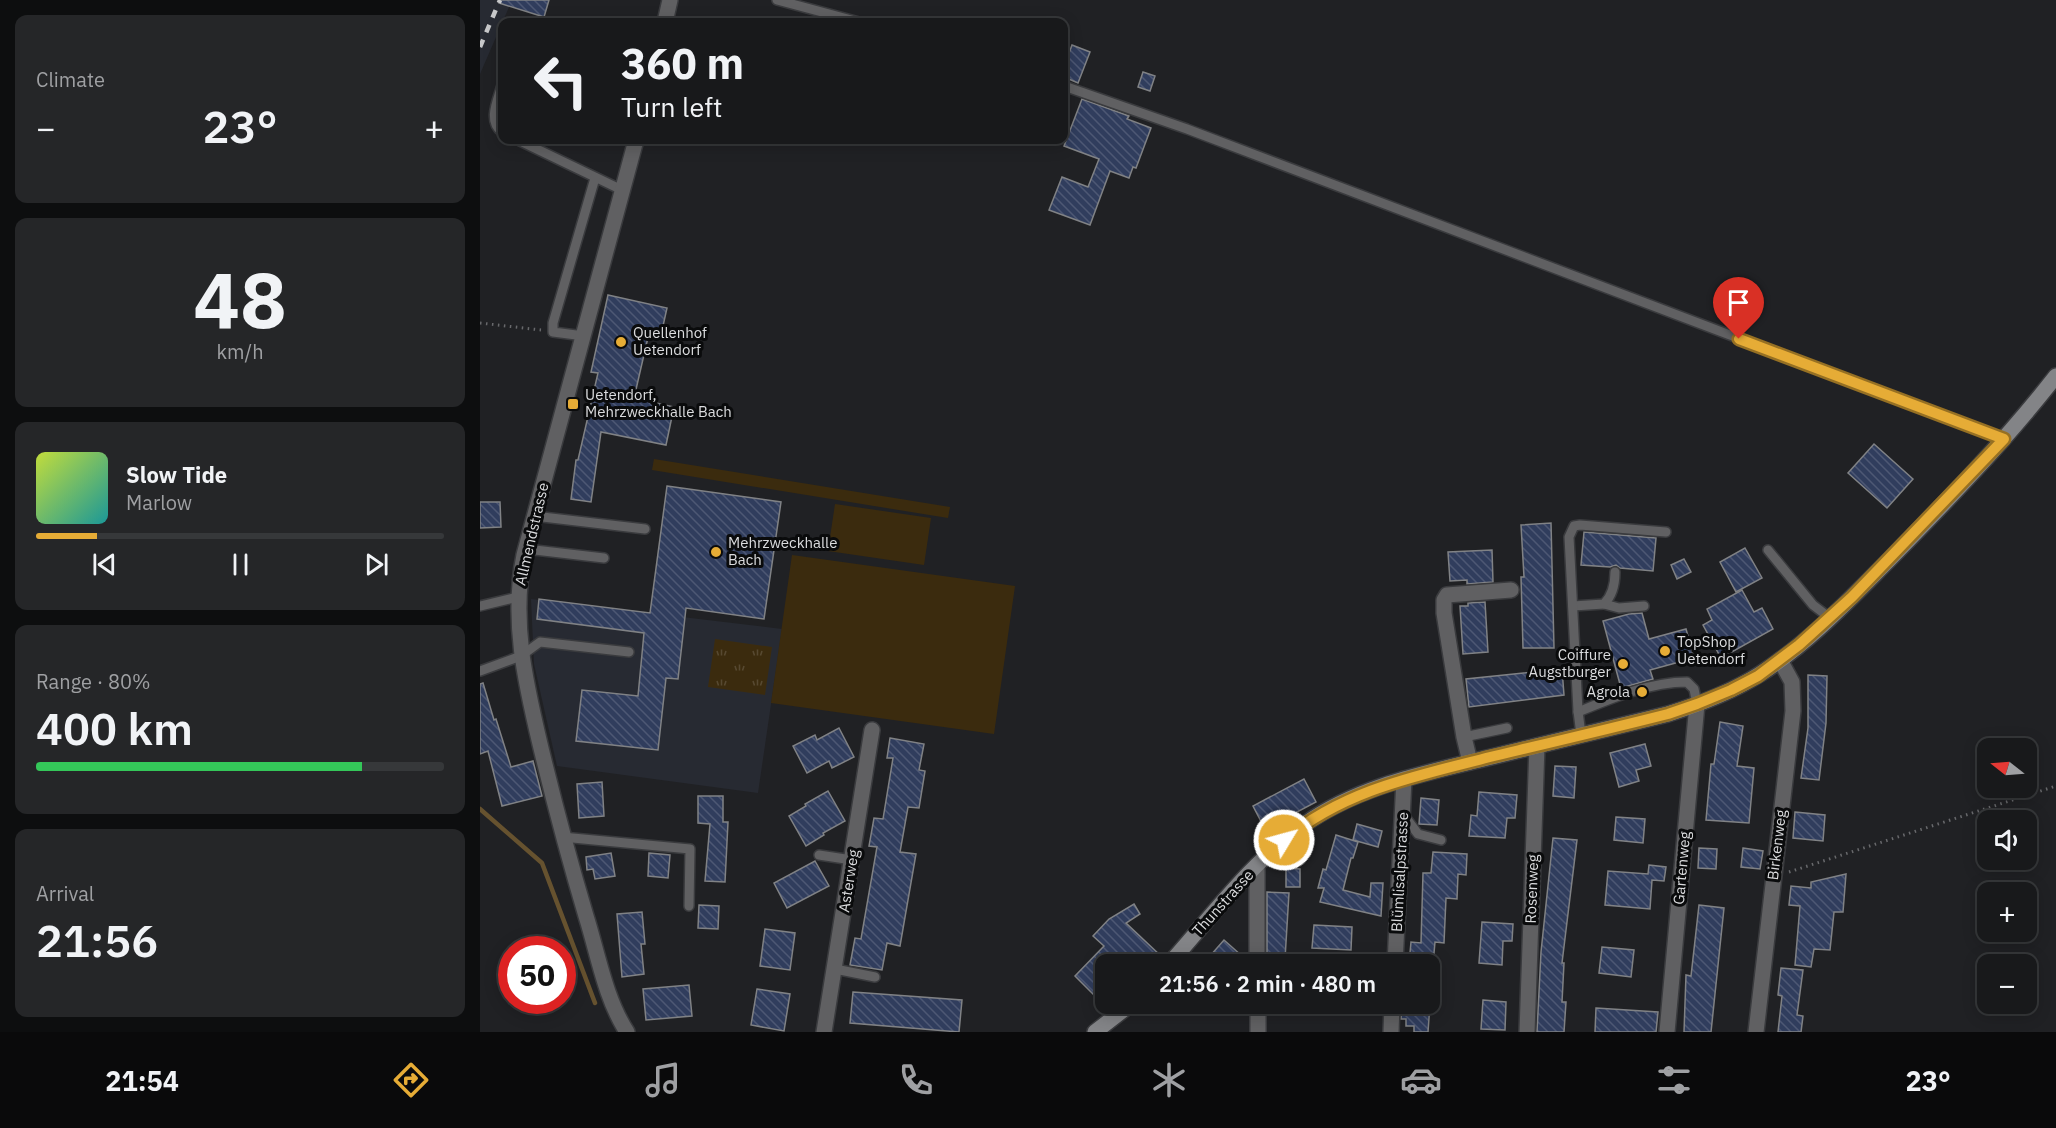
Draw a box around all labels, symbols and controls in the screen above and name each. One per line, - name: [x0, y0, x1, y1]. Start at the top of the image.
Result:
- text: 360 m: [621, 36, 744, 91]
- icon: left: [522, 42, 600, 120]
- text: Climate: [36, 66, 105, 93]
- text: Turn left: [621, 89, 722, 124]
- text: 23°: [202, 97, 278, 155]
- text: −: [36, 106, 56, 149]
- text: +: [424, 106, 444, 149]
- text: 48: [193, 248, 287, 349]
- pin: [1713, 277, 1764, 339]
- icon: arrive: [1722, 286, 1755, 319]
- place label: Quellenhof Uetendorf: [633, 323, 707, 359]
- marker: Quellenhof Uetendorf: [614, 335, 628, 349]
- text: km/h: [216, 338, 264, 365]
- place label: Uetendorf, Mehrzweckhalle Bach: [585, 385, 732, 421]
- marker: Uetendorf, Mehrzweckhalle Bach: [566, 397, 580, 411]
- text: Slow Tide: [126, 460, 227, 489]
- street label: Allmendstrasse: [510, 481, 553, 587]
- text: Marlow: [126, 489, 192, 516]
- place label: Mehrzweckhalle Bach: [728, 533, 837, 569]
- marker: Mehrzweckhalle Bach: [709, 545, 723, 559]
- icon: previous: [88, 548, 121, 581]
- icon: pause: [224, 548, 257, 581]
- icon: next: [360, 548, 393, 581]
- place label: TopShop Uetendorf: [1677, 632, 1745, 668]
- marker: TopShop Uetendorf: [1658, 644, 1672, 658]
- place label: Coiffure Augstburger: [1529, 645, 1611, 681]
- marker: Coiffure Augstburger: [1616, 657, 1630, 671]
- text: Range · 80%: [36, 668, 151, 695]
- place label: Agrola: [1587, 682, 1630, 701]
- marker: Agrola: [1635, 685, 1649, 699]
- text: 400 km: [36, 699, 193, 757]
- north arrow: [1977, 738, 2037, 798]
- map controls: [1977, 738, 2037, 1014]
- position arrow: [1252, 808, 1316, 872]
- street label: Birkenweg: [1763, 808, 1790, 881]
- button: sound: [1977, 810, 2037, 870]
- street label: Blümlisalpstrasse: [1387, 812, 1412, 932]
- street label: Gartenweg: [1669, 830, 1694, 905]
- street label: Asterweg: [834, 848, 863, 914]
- street label: Rosenweg: [1521, 854, 1542, 924]
- street label: Thunstrasse: [1188, 866, 1257, 940]
- text: Arrival: [36, 880, 94, 907]
- button: +: [1977, 882, 2037, 942]
- text: 21:56: [36, 911, 158, 969]
- speed limit sign: 50: [498, 936, 576, 1014]
- button: −: [1977, 954, 2037, 1014]
- text: 21:56 · 2 min · 480 m: [1159, 969, 1376, 998]
- icon: directions: [390, 1059, 432, 1101]
- icon: music: [642, 1059, 684, 1101]
- icon: phone: [895, 1059, 937, 1101]
- icon: climate: [1148, 1059, 1190, 1101]
- icon: car: [1400, 1059, 1442, 1101]
- icon: filters: [1653, 1059, 1695, 1101]
- text: 21:54: [105, 1063, 179, 1098]
- text: 23°: [1906, 1063, 1951, 1098]

